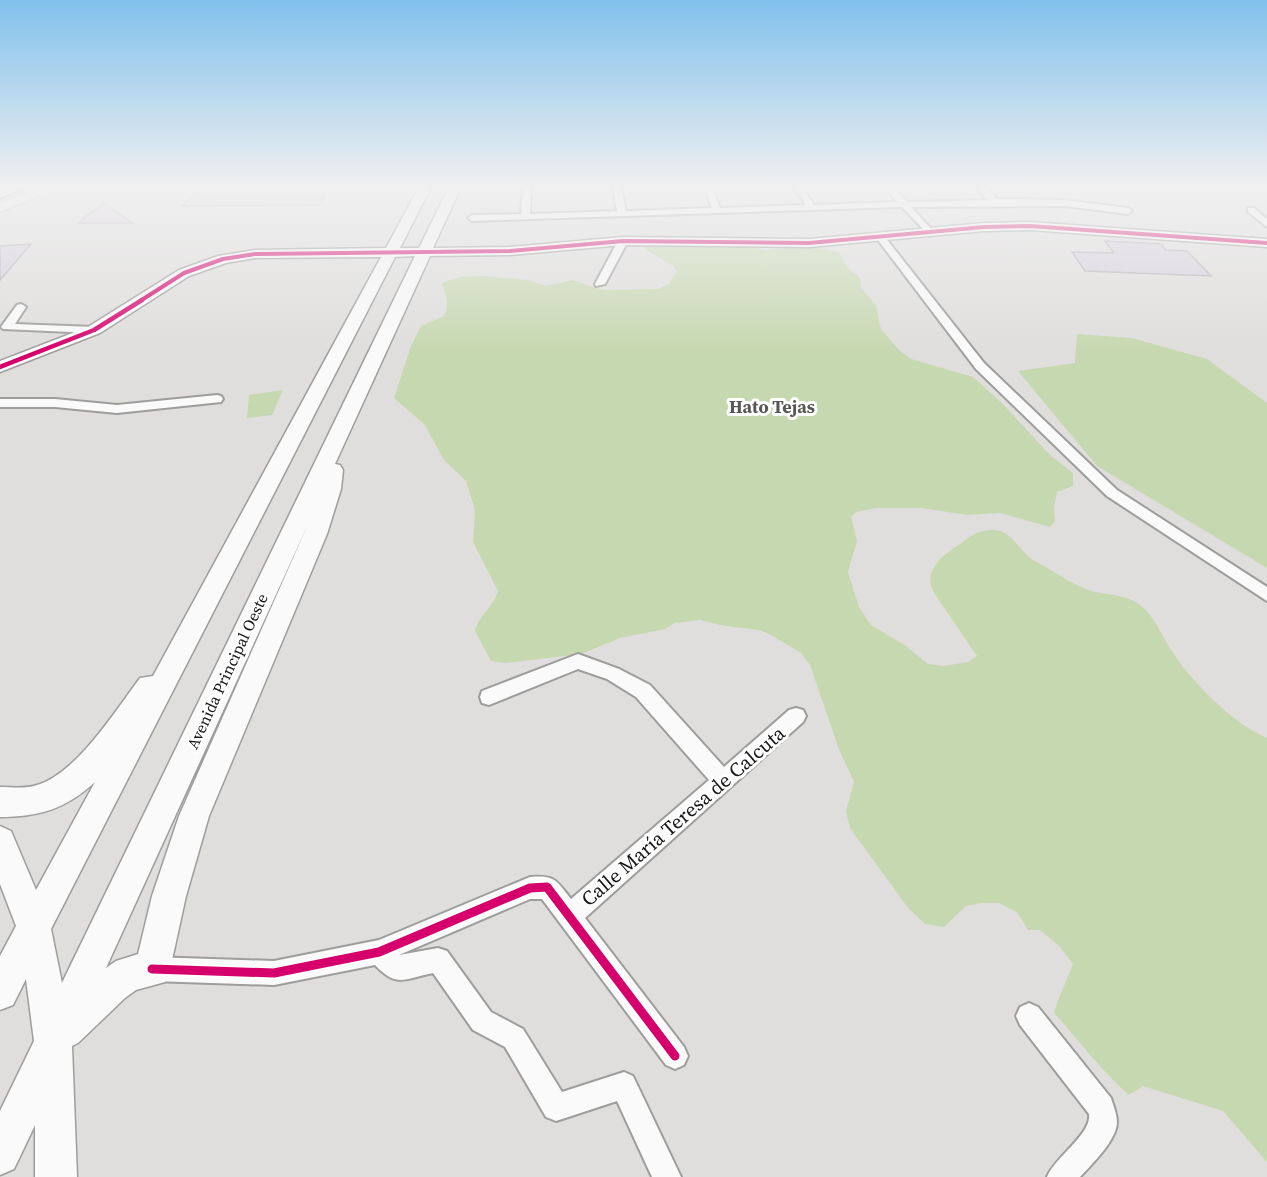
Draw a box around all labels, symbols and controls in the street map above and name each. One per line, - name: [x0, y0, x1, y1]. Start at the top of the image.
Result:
- district label: Hato Tejas: [729, 394, 815, 419]
- street label: Avenida Principal Oeste: [181, 590, 273, 752]
- street label: Calle María Teresa de Calcuta: [575, 719, 792, 913]

